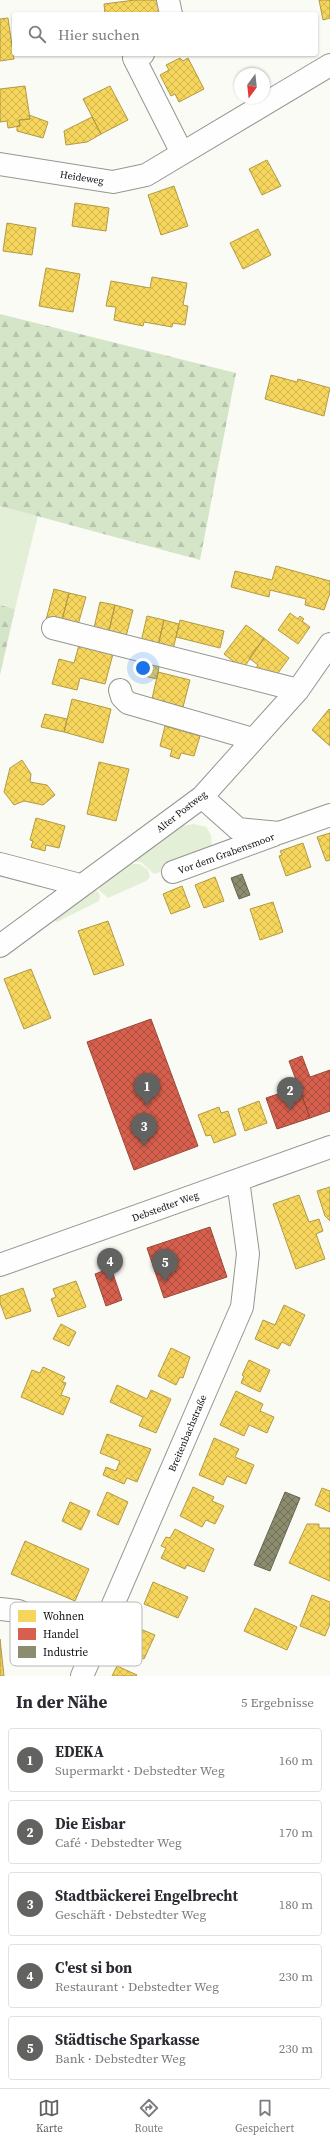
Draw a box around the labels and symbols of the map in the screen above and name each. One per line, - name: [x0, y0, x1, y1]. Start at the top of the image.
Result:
- north arrow: [234, 68, 270, 104]
- street label: Heideweg: [59, 168, 105, 187]
- your location: [133, 658, 153, 678]
- street label: Alter Postweg: [153, 787, 209, 835]
- street label: Vor dem Grabensmoor: [176, 830, 277, 877]
- pin: 1: [134, 1073, 160, 1106]
- pin: 2: [277, 1077, 303, 1110]
- pin: 3: [131, 1113, 157, 1146]
- street label: Debstedter Weg: [130, 1188, 200, 1225]
- pin: 4: [97, 1248, 123, 1281]
- pin: 5: [152, 1249, 178, 1282]
- street label: Breitenbachstraße: [165, 1393, 210, 1474]
- legend: [10, 1602, 142, 1666]
- text: Wohnen: [43, 1609, 85, 1624]
- text: Handel: [43, 1627, 79, 1642]
- text: Industrie: [43, 1645, 89, 1660]

